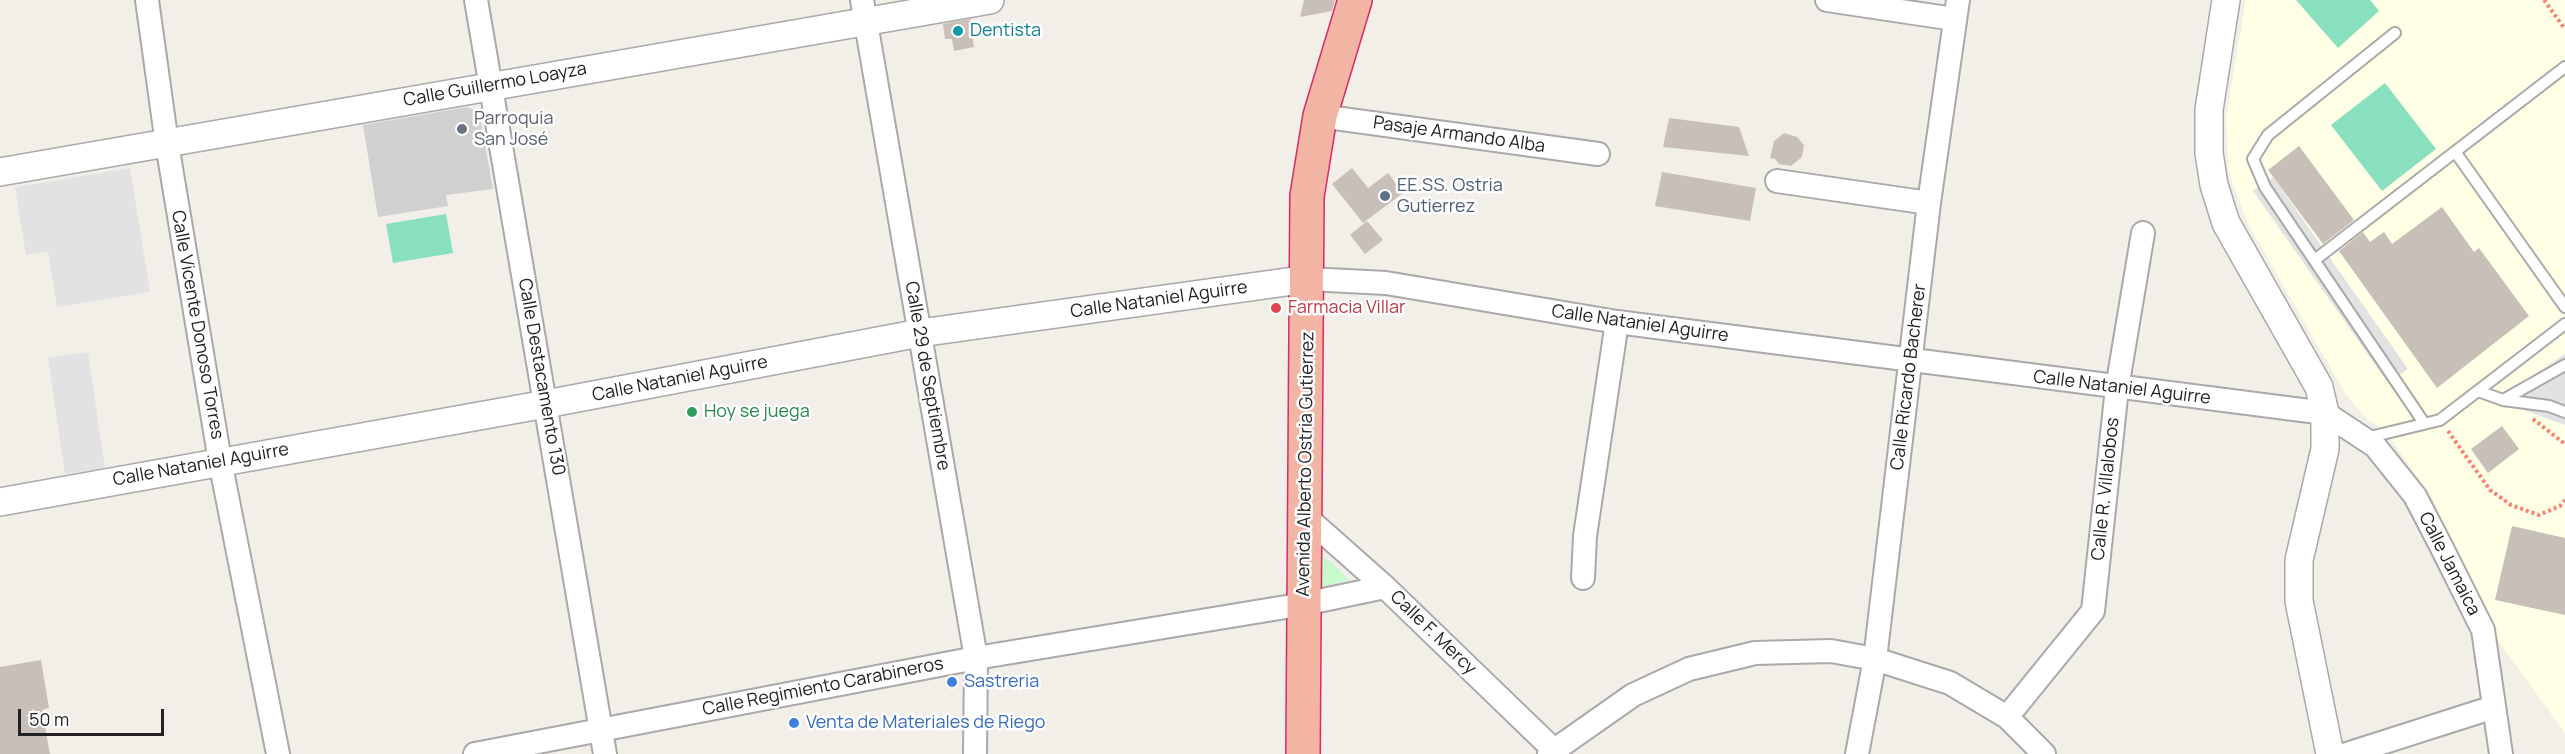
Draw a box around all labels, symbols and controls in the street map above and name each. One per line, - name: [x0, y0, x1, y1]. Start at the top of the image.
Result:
- place label: Dentista: [970, 20, 1041, 42]
- marker: Dentista: [951, 24, 965, 38]
- street label: Calle Guillermo Loayza: [402, 58, 588, 112]
- place label: Parroquia San José: [474, 108, 553, 150]
- street label: Pasaje Armando Alba: [1372, 112, 1546, 158]
- marker: Parroquia San José: [455, 122, 469, 136]
- place label: EE.SS. Ostria Gutierrez: [1397, 175, 1503, 218]
- marker: EE.SS. Ostria Gutierrez: [1378, 189, 1392, 203]
- street label: Calle Vicente Donoso Torres: [166, 209, 228, 441]
- street label: Calle Destacamento 130: [513, 277, 569, 477]
- street label: Calle Nataniel Aguirre: [1069, 277, 1249, 323]
- street label: Calle 29 de Septiembre: [900, 280, 954, 472]
- street label: Calle Ricardo Bacherer: [1887, 283, 1931, 471]
- place label: Farmacia Villar: [1288, 297, 1406, 319]
- marker: Farmacia Villar: [1269, 301, 1283, 315]
- street label: Calle Nataniel Aguirre: [1550, 301, 1730, 347]
- street label: Avenida Alberto Ostria Gutierrez: [1293, 331, 1319, 597]
- street label: Calle Nataniel Aguirre: [590, 351, 770, 407]
- street label: Calle Nataniel Aguirre: [2032, 366, 2212, 410]
- place label: Hoy se juega: [704, 401, 810, 423]
- marker: Hoy se juega: [685, 405, 699, 419]
- street label: Calle R. Villalobos: [2088, 416, 2124, 562]
- street label: Calle Nataniel Aguirre: [111, 439, 291, 491]
- street label: Calle Jamaica: [2414, 509, 2484, 619]
- street label: Calle F. Mercy: [1385, 586, 1481, 680]
- street label: Calle Regimiento Carabineros: [701, 653, 945, 721]
- place label: Sastreria: [964, 671, 1039, 693]
- marker: Sastreria: [945, 675, 959, 689]
- scale bar: [21, 697, 166, 735]
- text: 50 m: [29, 707, 69, 731]
- place label: Venta de Materiales de Riego: [806, 712, 1045, 734]
- marker: Venta de Materiales de Riego: [787, 716, 801, 730]

